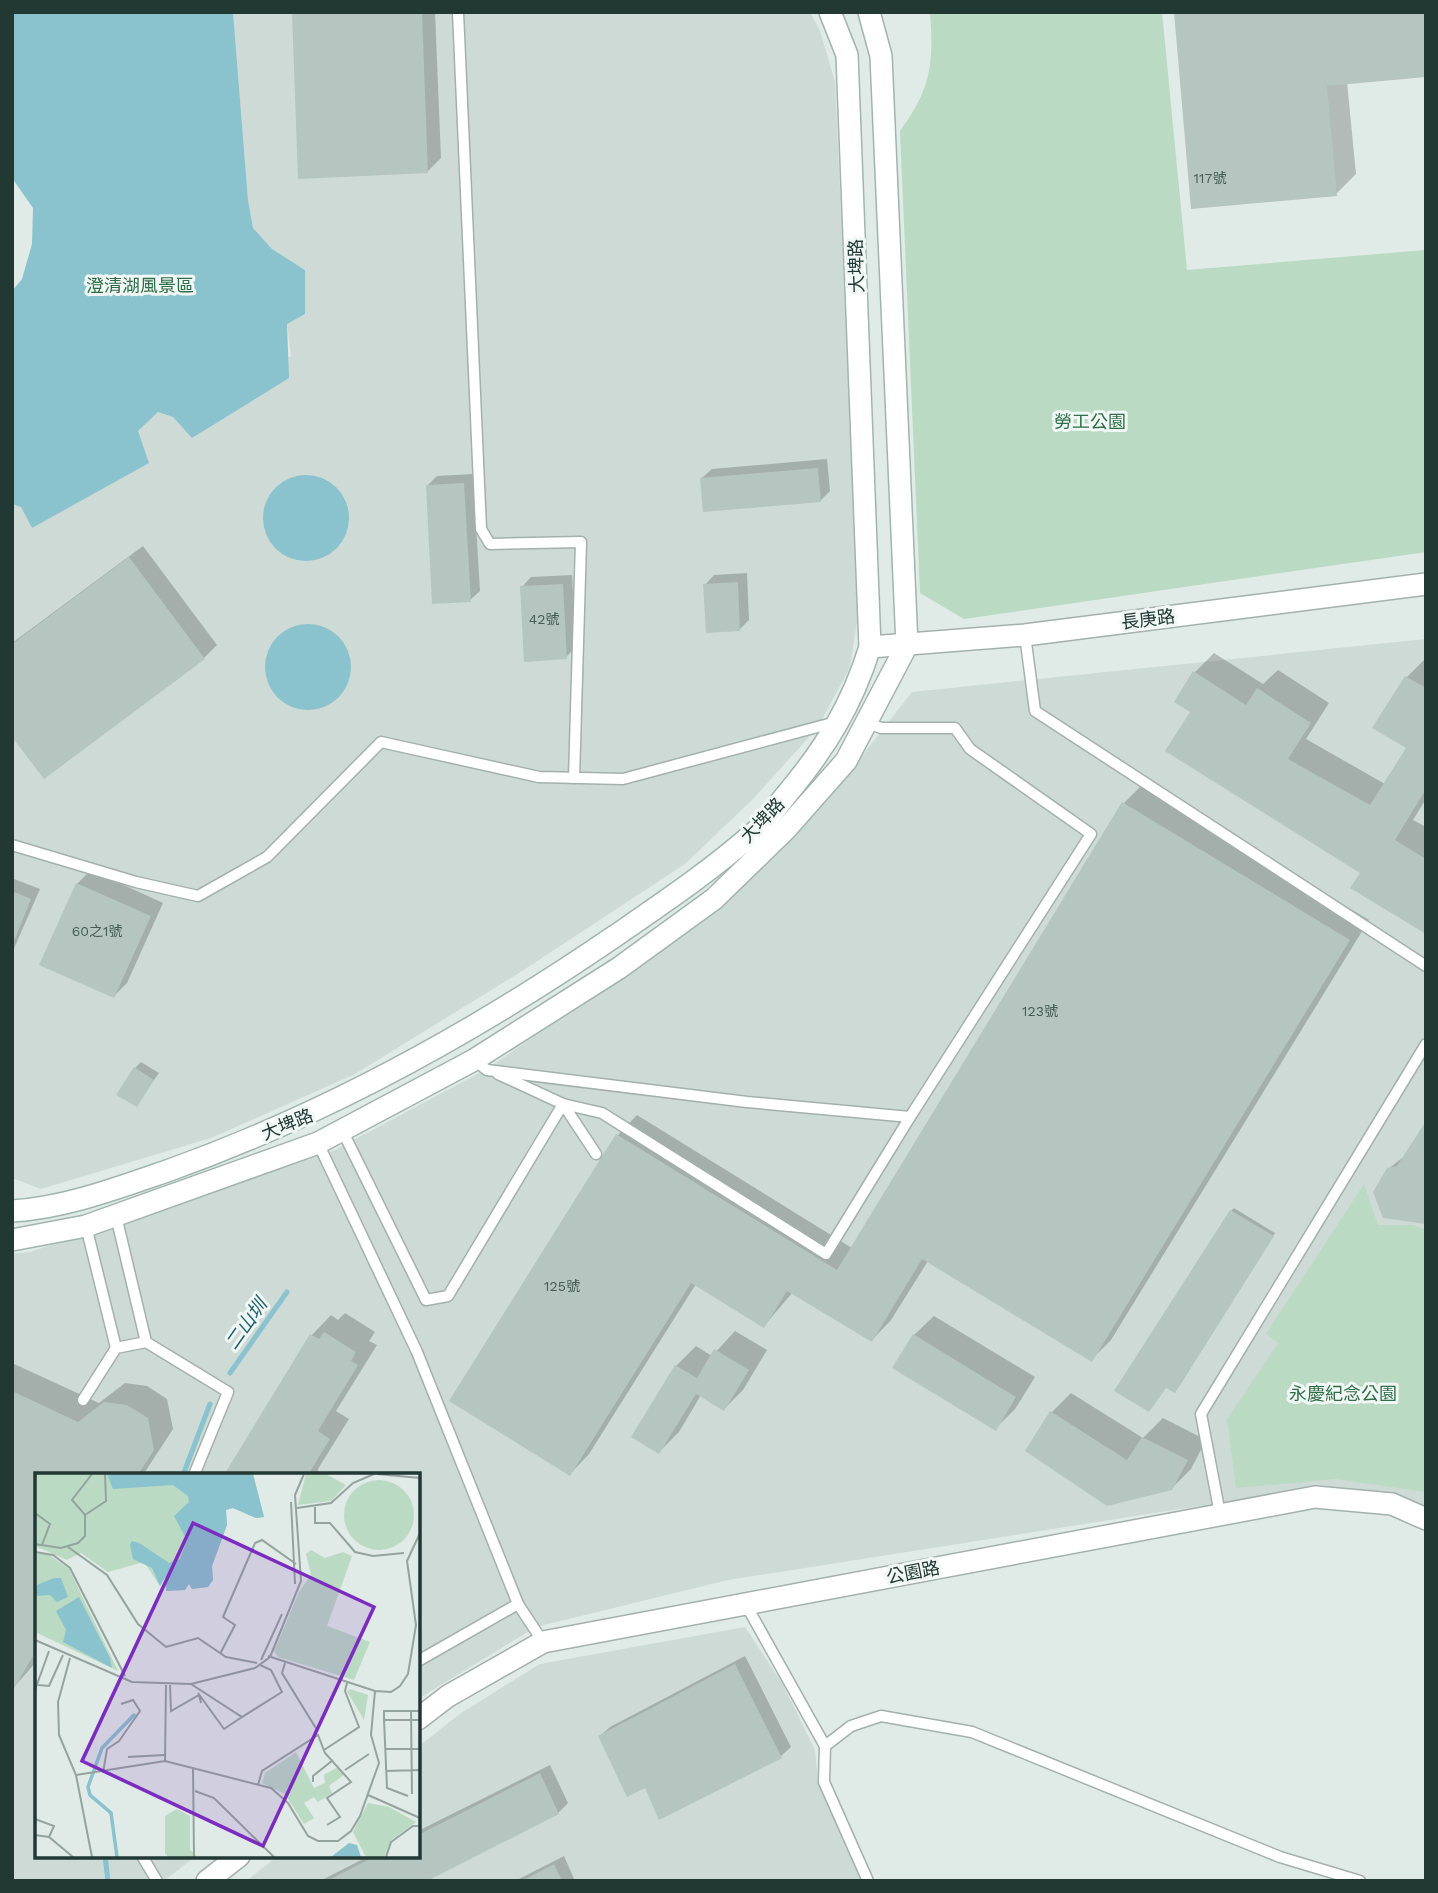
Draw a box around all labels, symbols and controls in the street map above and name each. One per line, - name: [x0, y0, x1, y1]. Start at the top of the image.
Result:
- house number: 117號: [1194, 170, 1226, 186]
- street label: 大埤路: [845, 239, 867, 293]
- park label: 澄清湖風景區: [86, 275, 194, 296]
- park label: 勞工公園: [1054, 411, 1126, 432]
- street label: 長庚路: [1120, 605, 1176, 633]
- house number: 42號: [529, 611, 559, 627]
- street label: 大埤路: [736, 793, 788, 847]
- house number: 60之1號: [72, 923, 122, 939]
- house number: 123號: [1022, 1003, 1058, 1019]
- street label: 大埤路: [258, 1104, 316, 1144]
- house number: 125號: [544, 1278, 580, 1294]
- water label: 二山圳: [220, 1292, 273, 1354]
- park label: 永慶紀念公園: [1289, 1383, 1397, 1404]
- inset map: [35, 1473, 420, 1858]
- street label: 公園路: [884, 1557, 942, 1587]

